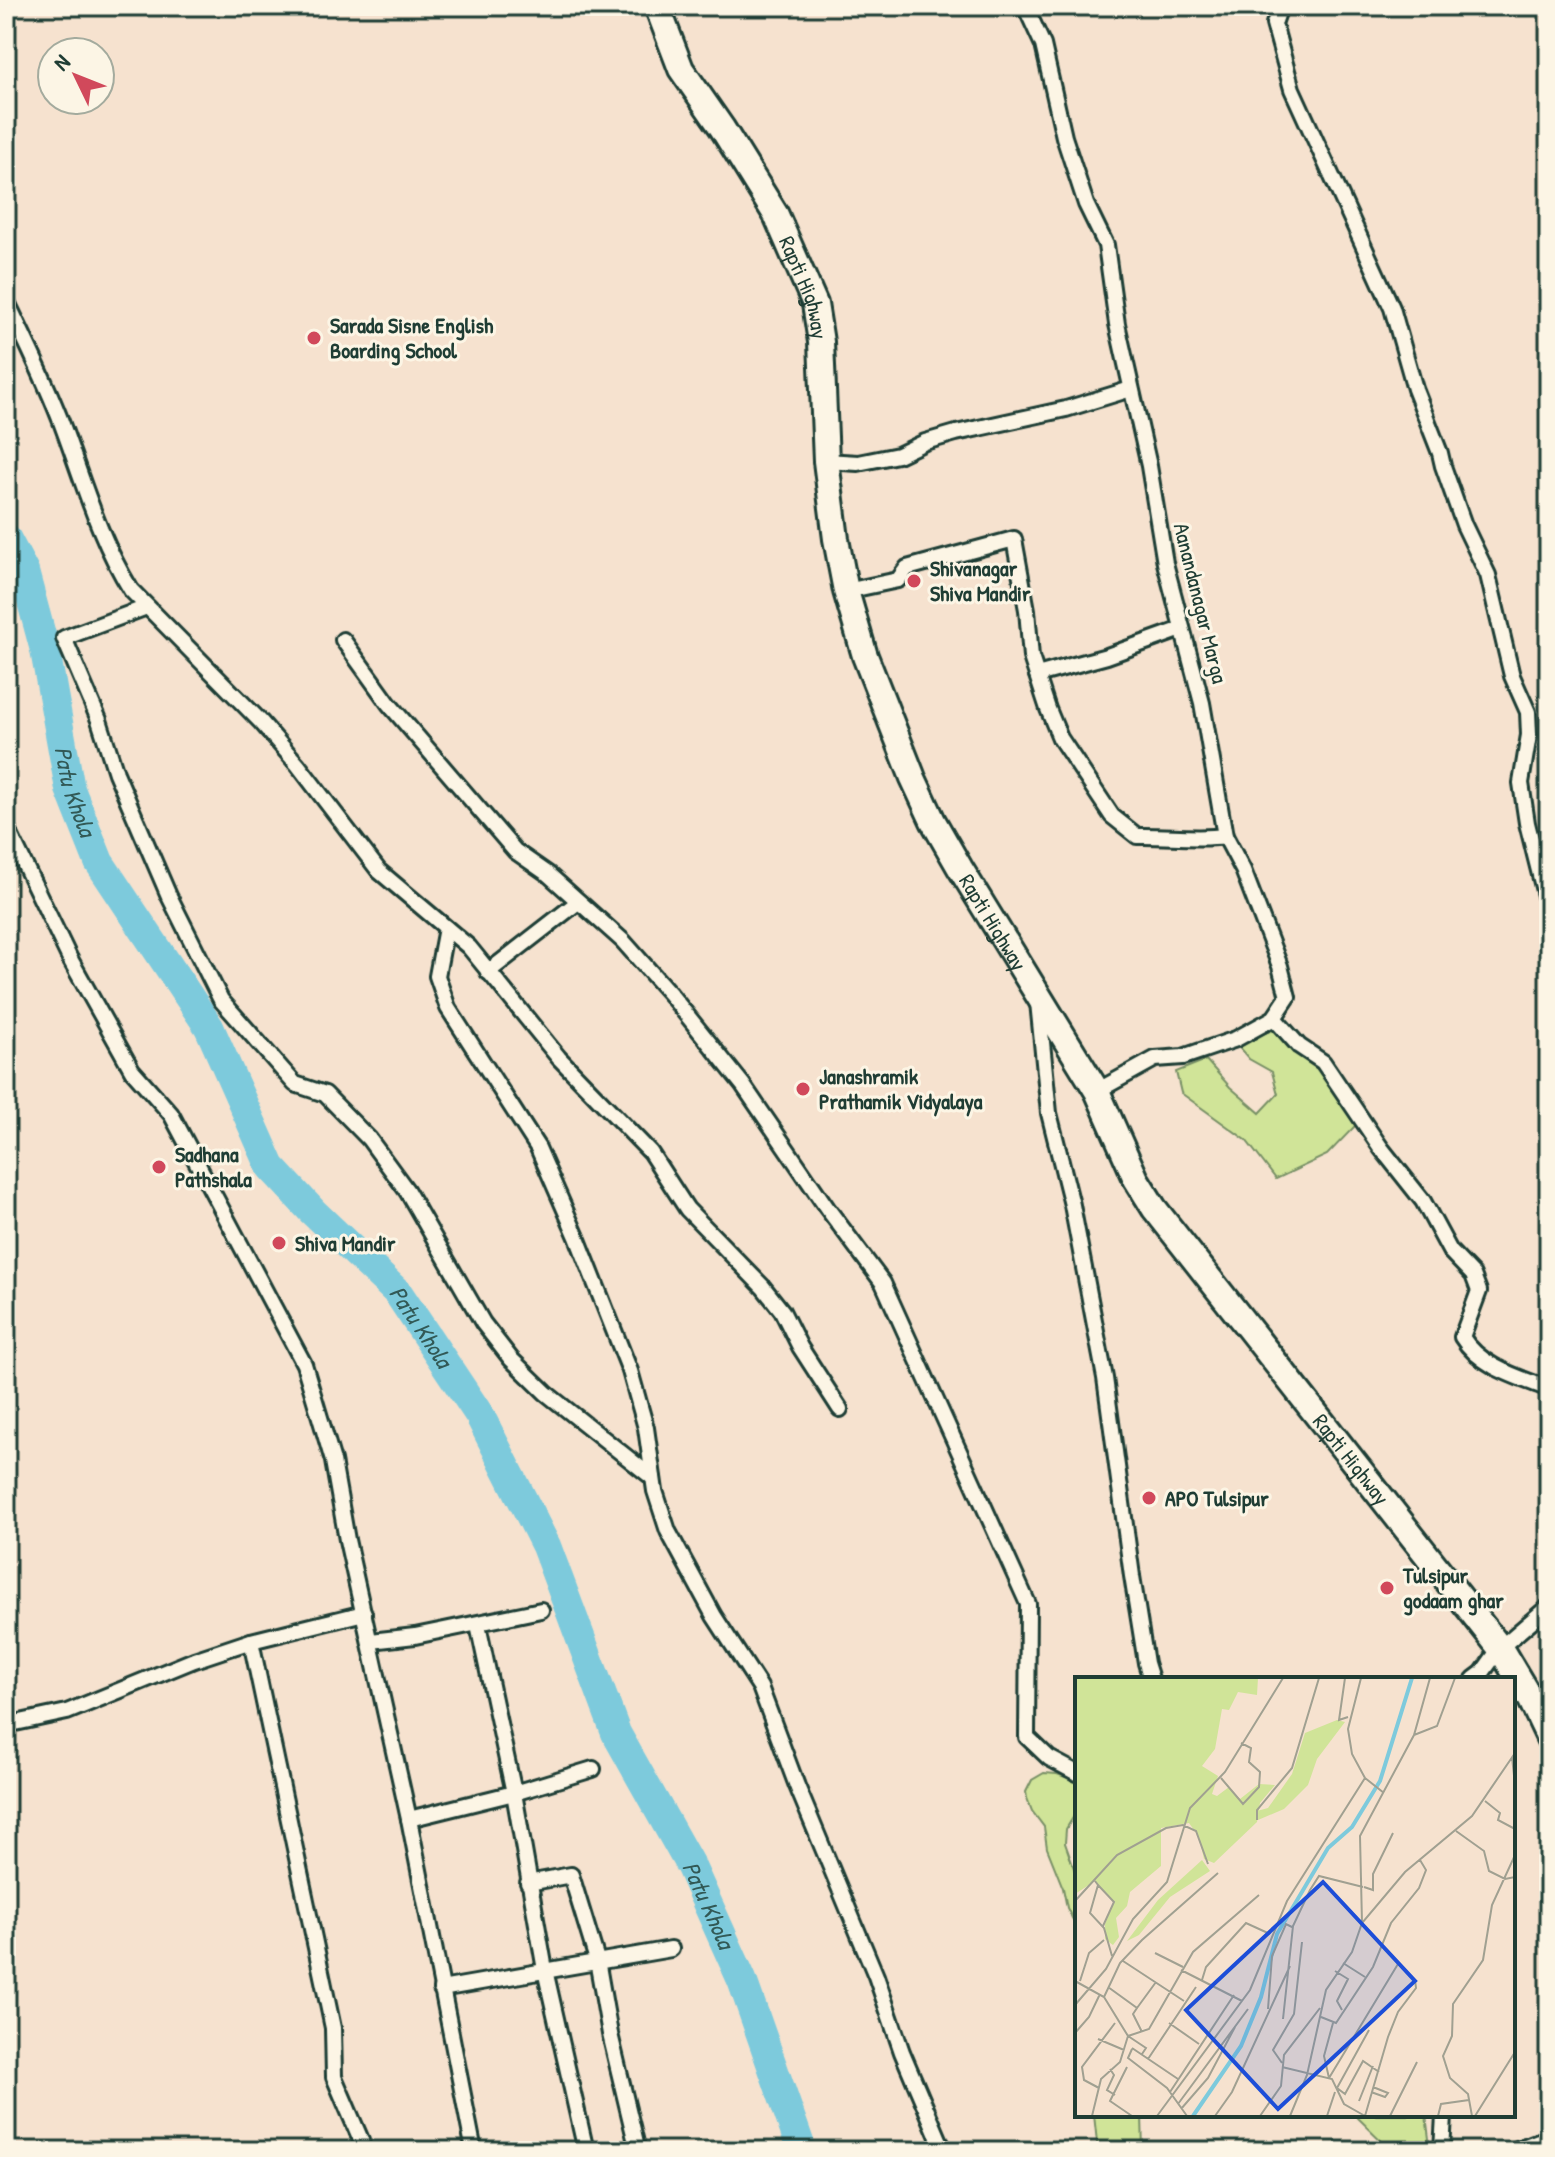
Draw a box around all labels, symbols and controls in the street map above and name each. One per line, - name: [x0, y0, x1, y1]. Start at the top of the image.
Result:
- north arrow: [36, 36, 116, 116]
- text: N: [46, 48, 77, 77]
- street label: Rapti Highway: [772, 231, 835, 341]
- place label: Sarada Sisne English Boarding School: [330, 310, 494, 366]
- marker: Sarada Sisne English Boarding School: [305, 329, 323, 347]
- street label: Aanandanagar Marga: [1167, 520, 1236, 687]
- place label: Shivanagar Shiva Mandir: [930, 553, 1031, 608]
- marker: Shivanagar Shiva Mandir: [905, 572, 923, 590]
- water label: Patu Khola: [48, 744, 105, 843]
- street label: Rapti Highway: [952, 868, 1034, 976]
- place label: Janashramik Prathamik Vidyalaya: [819, 1061, 983, 1117]
- marker: Janashramik Prathamik Vidyalaya: [794, 1080, 812, 1098]
- place label: Sadhana Pathshala: [175, 1139, 252, 1194]
- marker: Sadhana Pathshala: [150, 1158, 168, 1176]
- place label: Shiva Mandir: [295, 1228, 396, 1258]
- marker: Shiva Mandir: [270, 1234, 288, 1252]
- water label: Patu Khola: [382, 1279, 462, 1376]
- street label: Rapti Highway: [1306, 1407, 1397, 1511]
- place label: APO Tulsipur: [1165, 1483, 1269, 1514]
- marker: APO Tulsipur: [1140, 1489, 1158, 1507]
- place label: Tulsipur godaam ghar: [1402, 1560, 1504, 1616]
- marker: Tulsipur godaam ghar: [1378, 1579, 1396, 1597]
- inset map: [1075, 1677, 1515, 2117]
- water label: Patu Khola: [675, 1856, 744, 1956]

